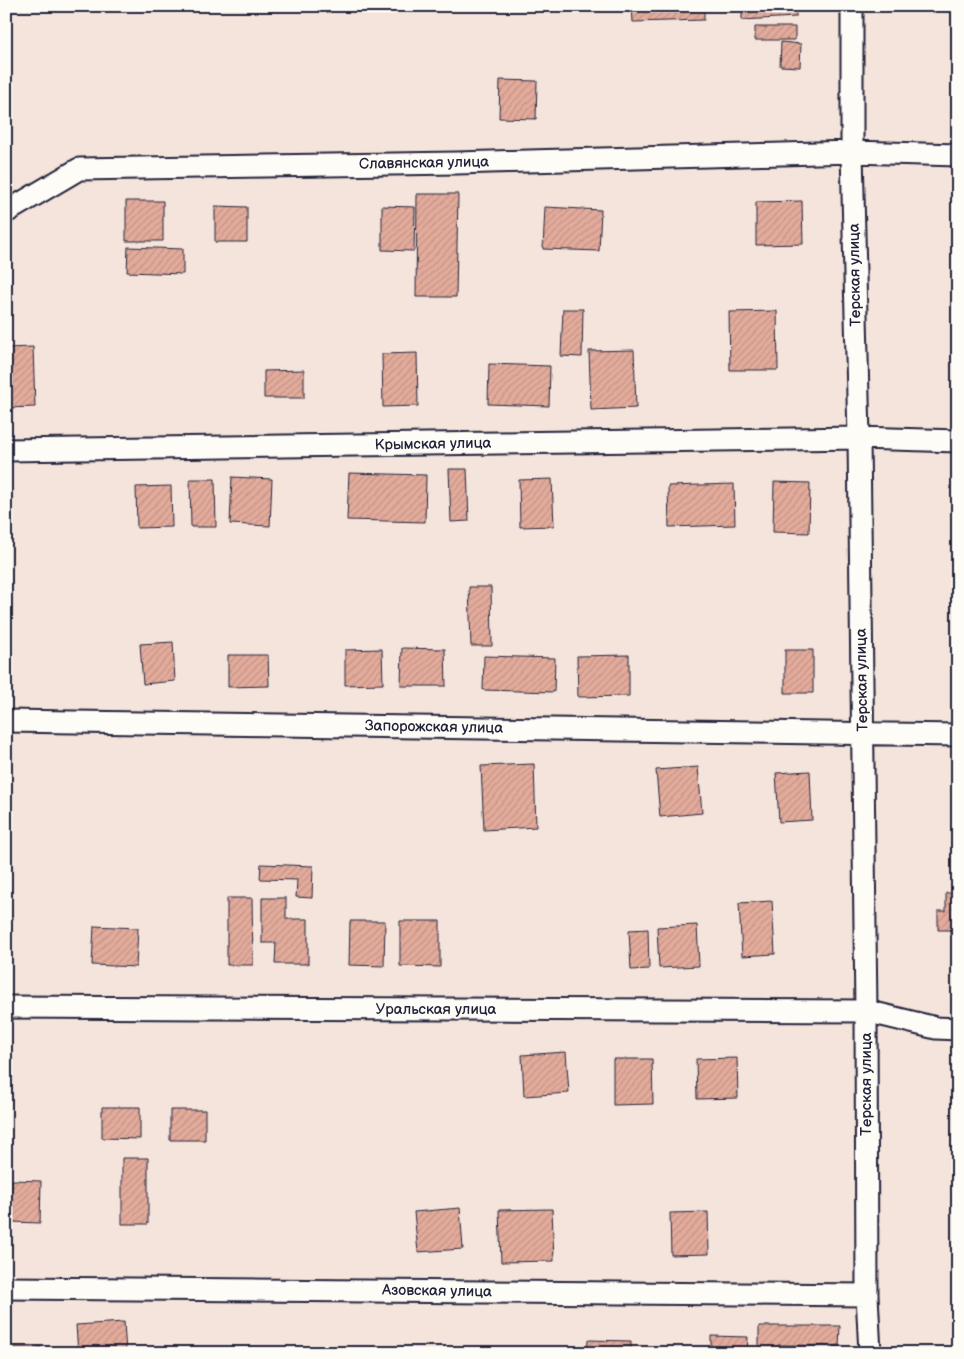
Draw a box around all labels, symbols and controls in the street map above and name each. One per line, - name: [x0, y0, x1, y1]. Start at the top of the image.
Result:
- street label: Славянская улица: [359, 152, 489, 174]
- street label: Терская улица: [845, 223, 865, 327]
- street label: Крымская улица: [375, 433, 492, 455]
- street label: Терская улица: [852, 628, 872, 732]
- street label: Запорожская улица: [365, 716, 503, 738]
- street label: Уральская улица: [376, 1000, 497, 1019]
- street label: Терская улица: [857, 1032, 876, 1136]
- street label: Азовская улица: [381, 1281, 492, 1301]

